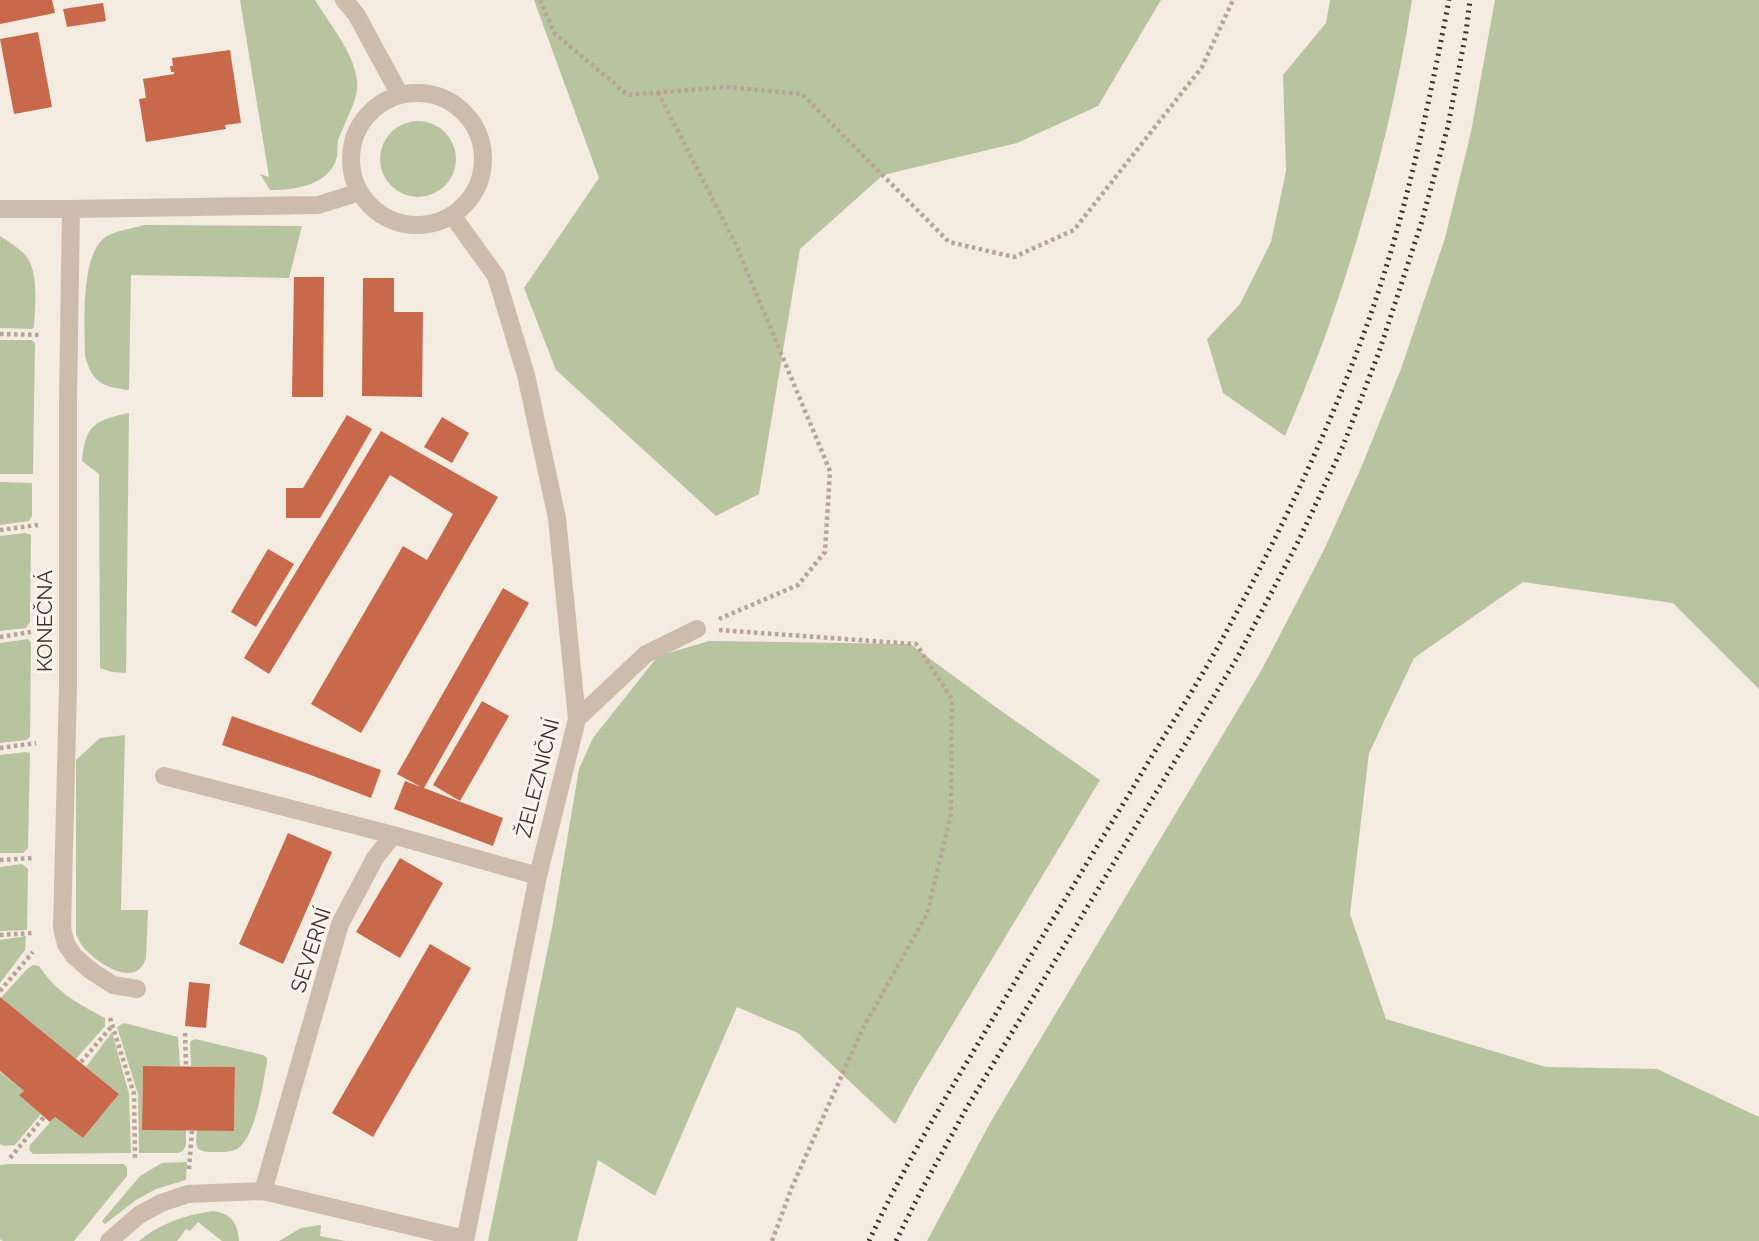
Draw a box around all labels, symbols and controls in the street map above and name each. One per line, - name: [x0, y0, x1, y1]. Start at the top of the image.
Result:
- street label: KONEČNÁ: [32, 570, 57, 672]
- street label: ŽELEZNIČNÍ: [511, 716, 564, 840]
- street label: SEVERNÍ: [285, 904, 336, 995]

